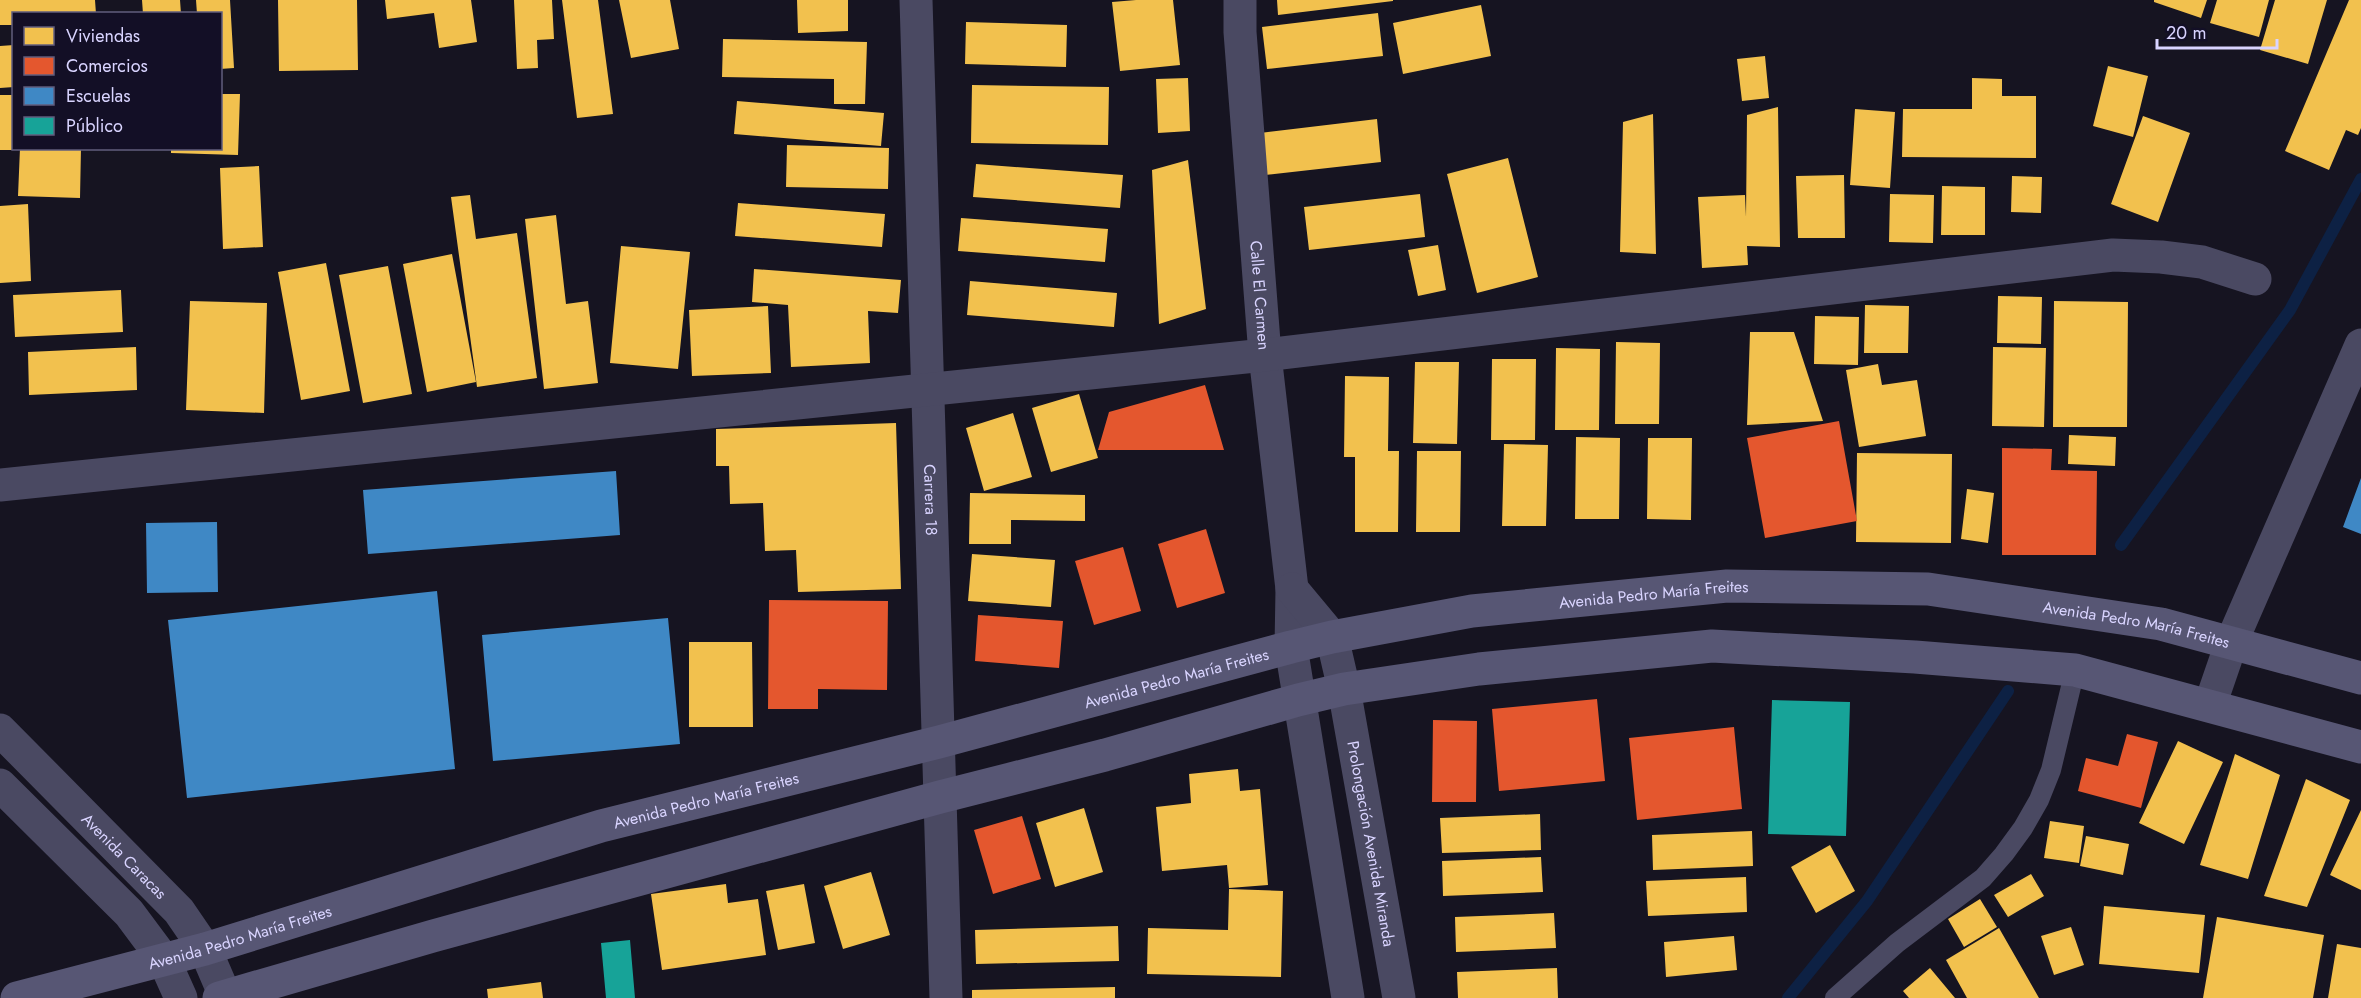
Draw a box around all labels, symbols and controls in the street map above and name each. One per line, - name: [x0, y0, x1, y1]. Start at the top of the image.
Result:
- legend: [12, 12, 222, 150]
- scale bar: [2157, 12, 2277, 50]
- text: 20 m: [2166, 20, 2206, 46]
- text: Viviendas: [66, 23, 140, 49]
- text: Comercios: [66, 53, 148, 79]
- text: Escuelas: [66, 83, 131, 109]
- text: Público: [66, 113, 123, 139]
- street label: Calle El Carmen: [1244, 240, 1276, 351]
- street label: Carrera 18: [918, 464, 943, 536]
- street label: Avenida Pedro María Freites: [1558, 575, 1749, 614]
- street label: Avenida Pedro María Freites: [2041, 595, 2232, 654]
- street label: Avenida Pedro María Freites: [1082, 643, 1271, 714]
- street label: Prolongación Avenida Miranda: [1341, 739, 1401, 948]
- street label: Avenida Pedro María Freites: [611, 766, 801, 835]
- street label: Avenida Caracas: [76, 808, 172, 904]
- street label: Avenida Pedro María Freites: [146, 899, 334, 975]

